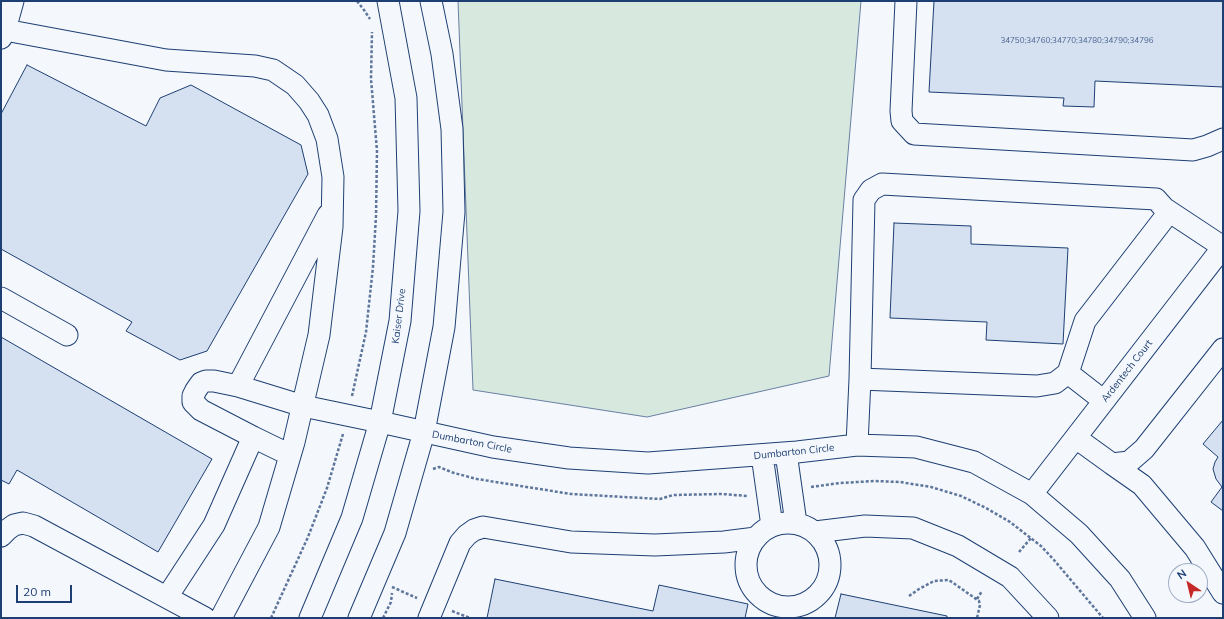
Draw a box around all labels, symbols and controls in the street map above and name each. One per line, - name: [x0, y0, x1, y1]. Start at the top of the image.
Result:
- house number: 34750;34760;34770;34780;34790;34796: [1000, 36, 1154, 46]
- street label: Kaiser Drive: [390, 288, 408, 344]
- street label: Ardentech Court: [1099, 337, 1155, 405]
- street label: Dumbarton Circle: [431, 428, 513, 456]
- street label: Dumbarton Circle: [753, 442, 835, 462]
- north arrow: [1168, 563, 1208, 603]
- text: N: [1174, 566, 1189, 582]
- scale bar: [18, 577, 74, 603]
- text: 20 m: [23, 584, 51, 599]

